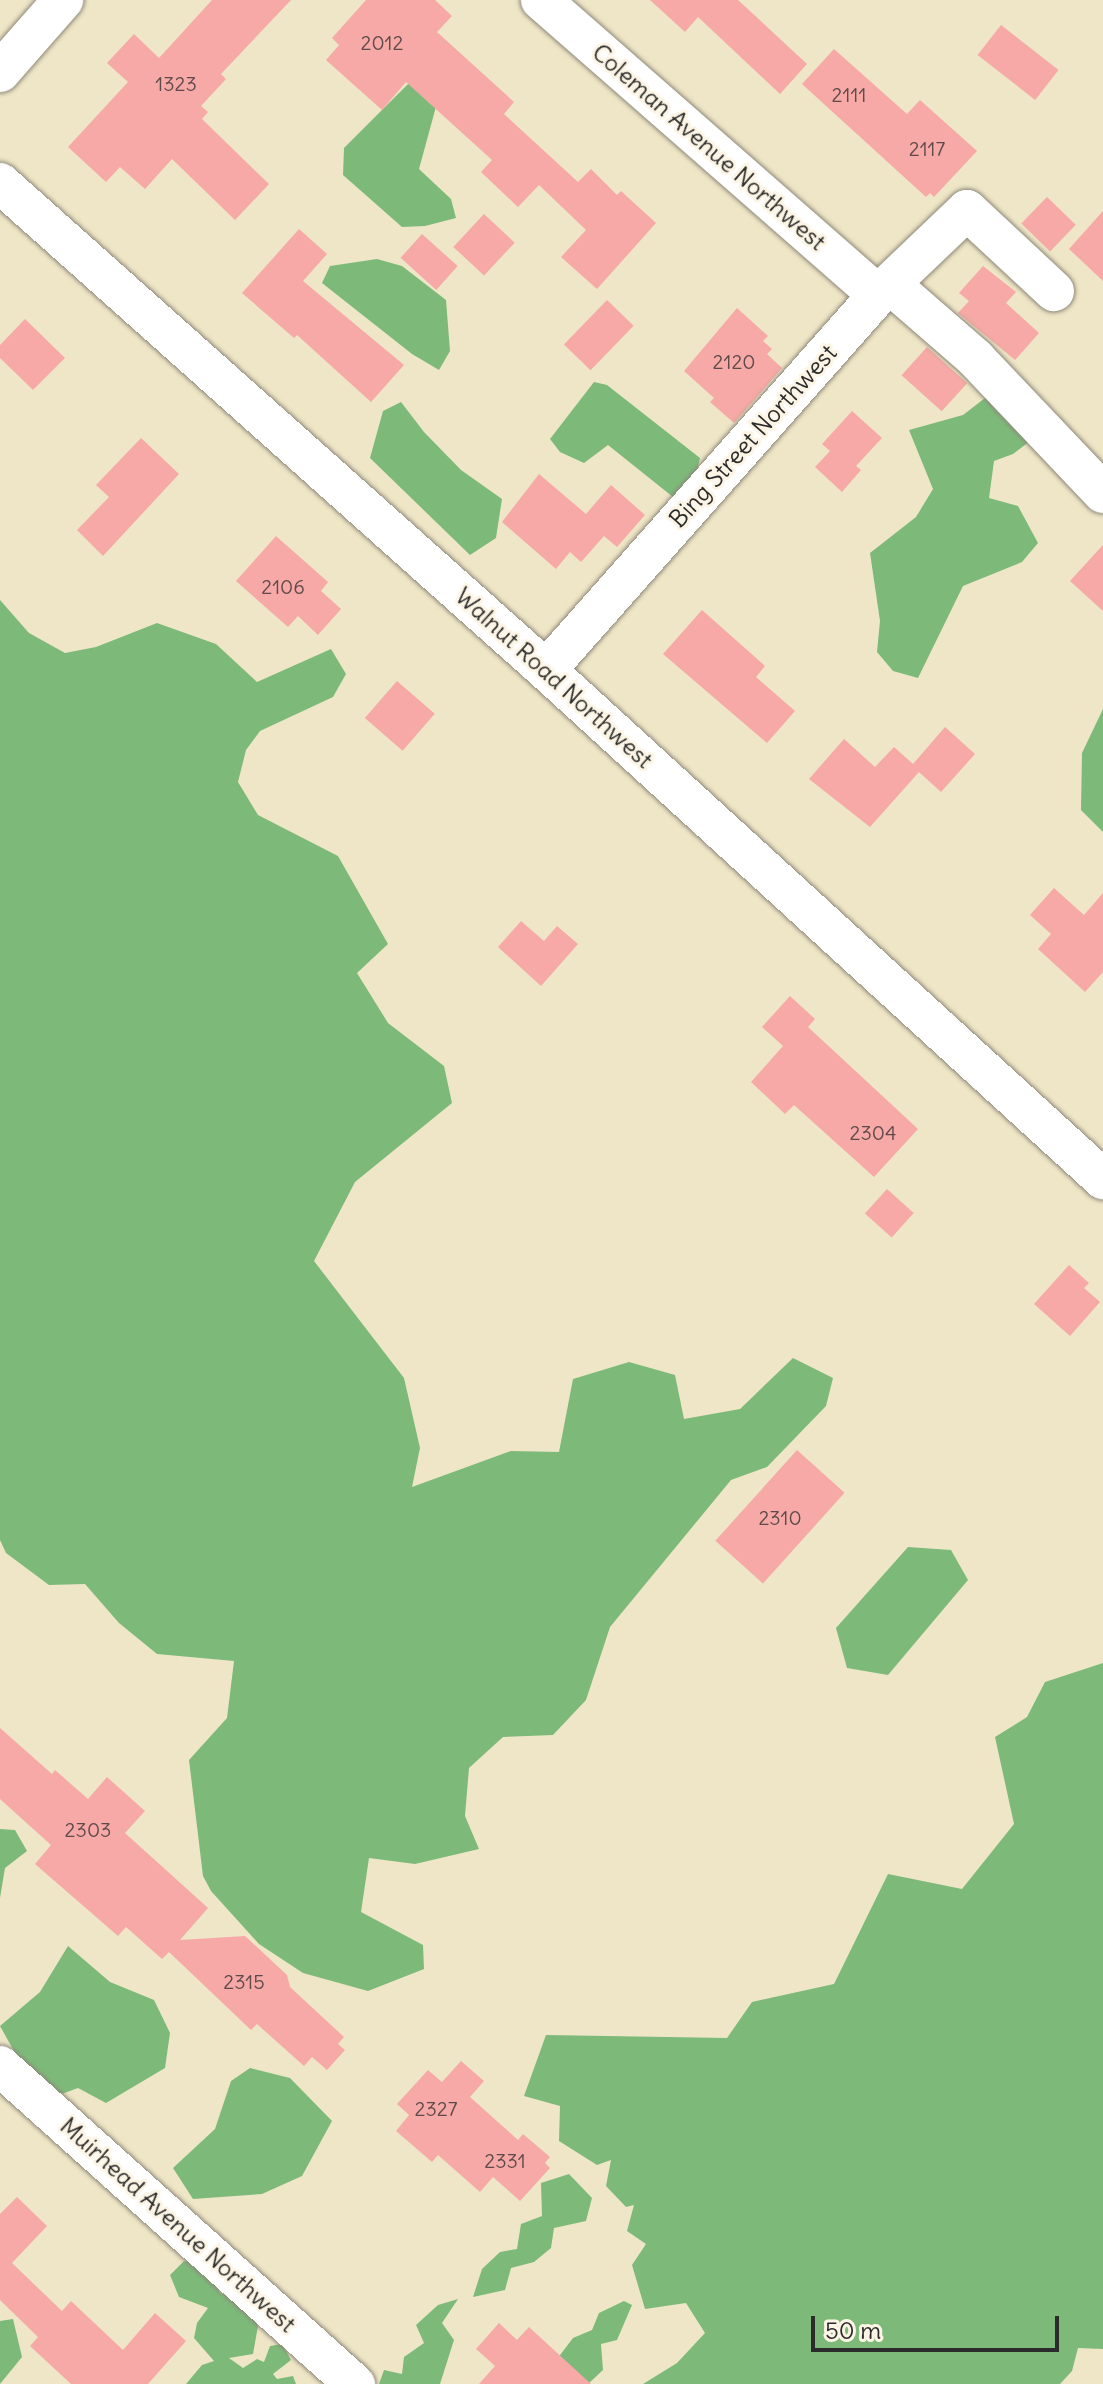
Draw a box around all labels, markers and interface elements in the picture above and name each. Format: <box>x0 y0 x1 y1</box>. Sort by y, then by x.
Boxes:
house number: 2012 <box>360 30 404 54</box>
street label: Coleman Avenue Northwest <box>586 38 832 256</box>
house number: 1323 <box>155 71 197 95</box>
house number: 2111 <box>832 82 866 106</box>
house number: 2117 <box>909 136 945 160</box>
street label: Bing Street Northwest <box>663 339 843 533</box>
house number: 2120 <box>712 349 756 373</box>
house number: 2106 <box>261 574 305 598</box>
street label: Walnut Road Northwest <box>449 582 659 774</box>
house number: 2304 <box>849 1120 897 1144</box>
house number: 2310 <box>758 1505 802 1529</box>
house number: 2303 <box>65 1817 111 1841</box>
house number: 2315 <box>223 1969 265 1993</box>
house number: 2327 <box>414 2096 458 2120</box>
street label: Muirhead Avenue Northwest <box>54 2112 302 2338</box>
house number: 2331 <box>484 2148 526 2172</box>
scale bar <box>815 2300 1063 2350</box>
text: 50 m <box>825 2315 881 2345</box>

